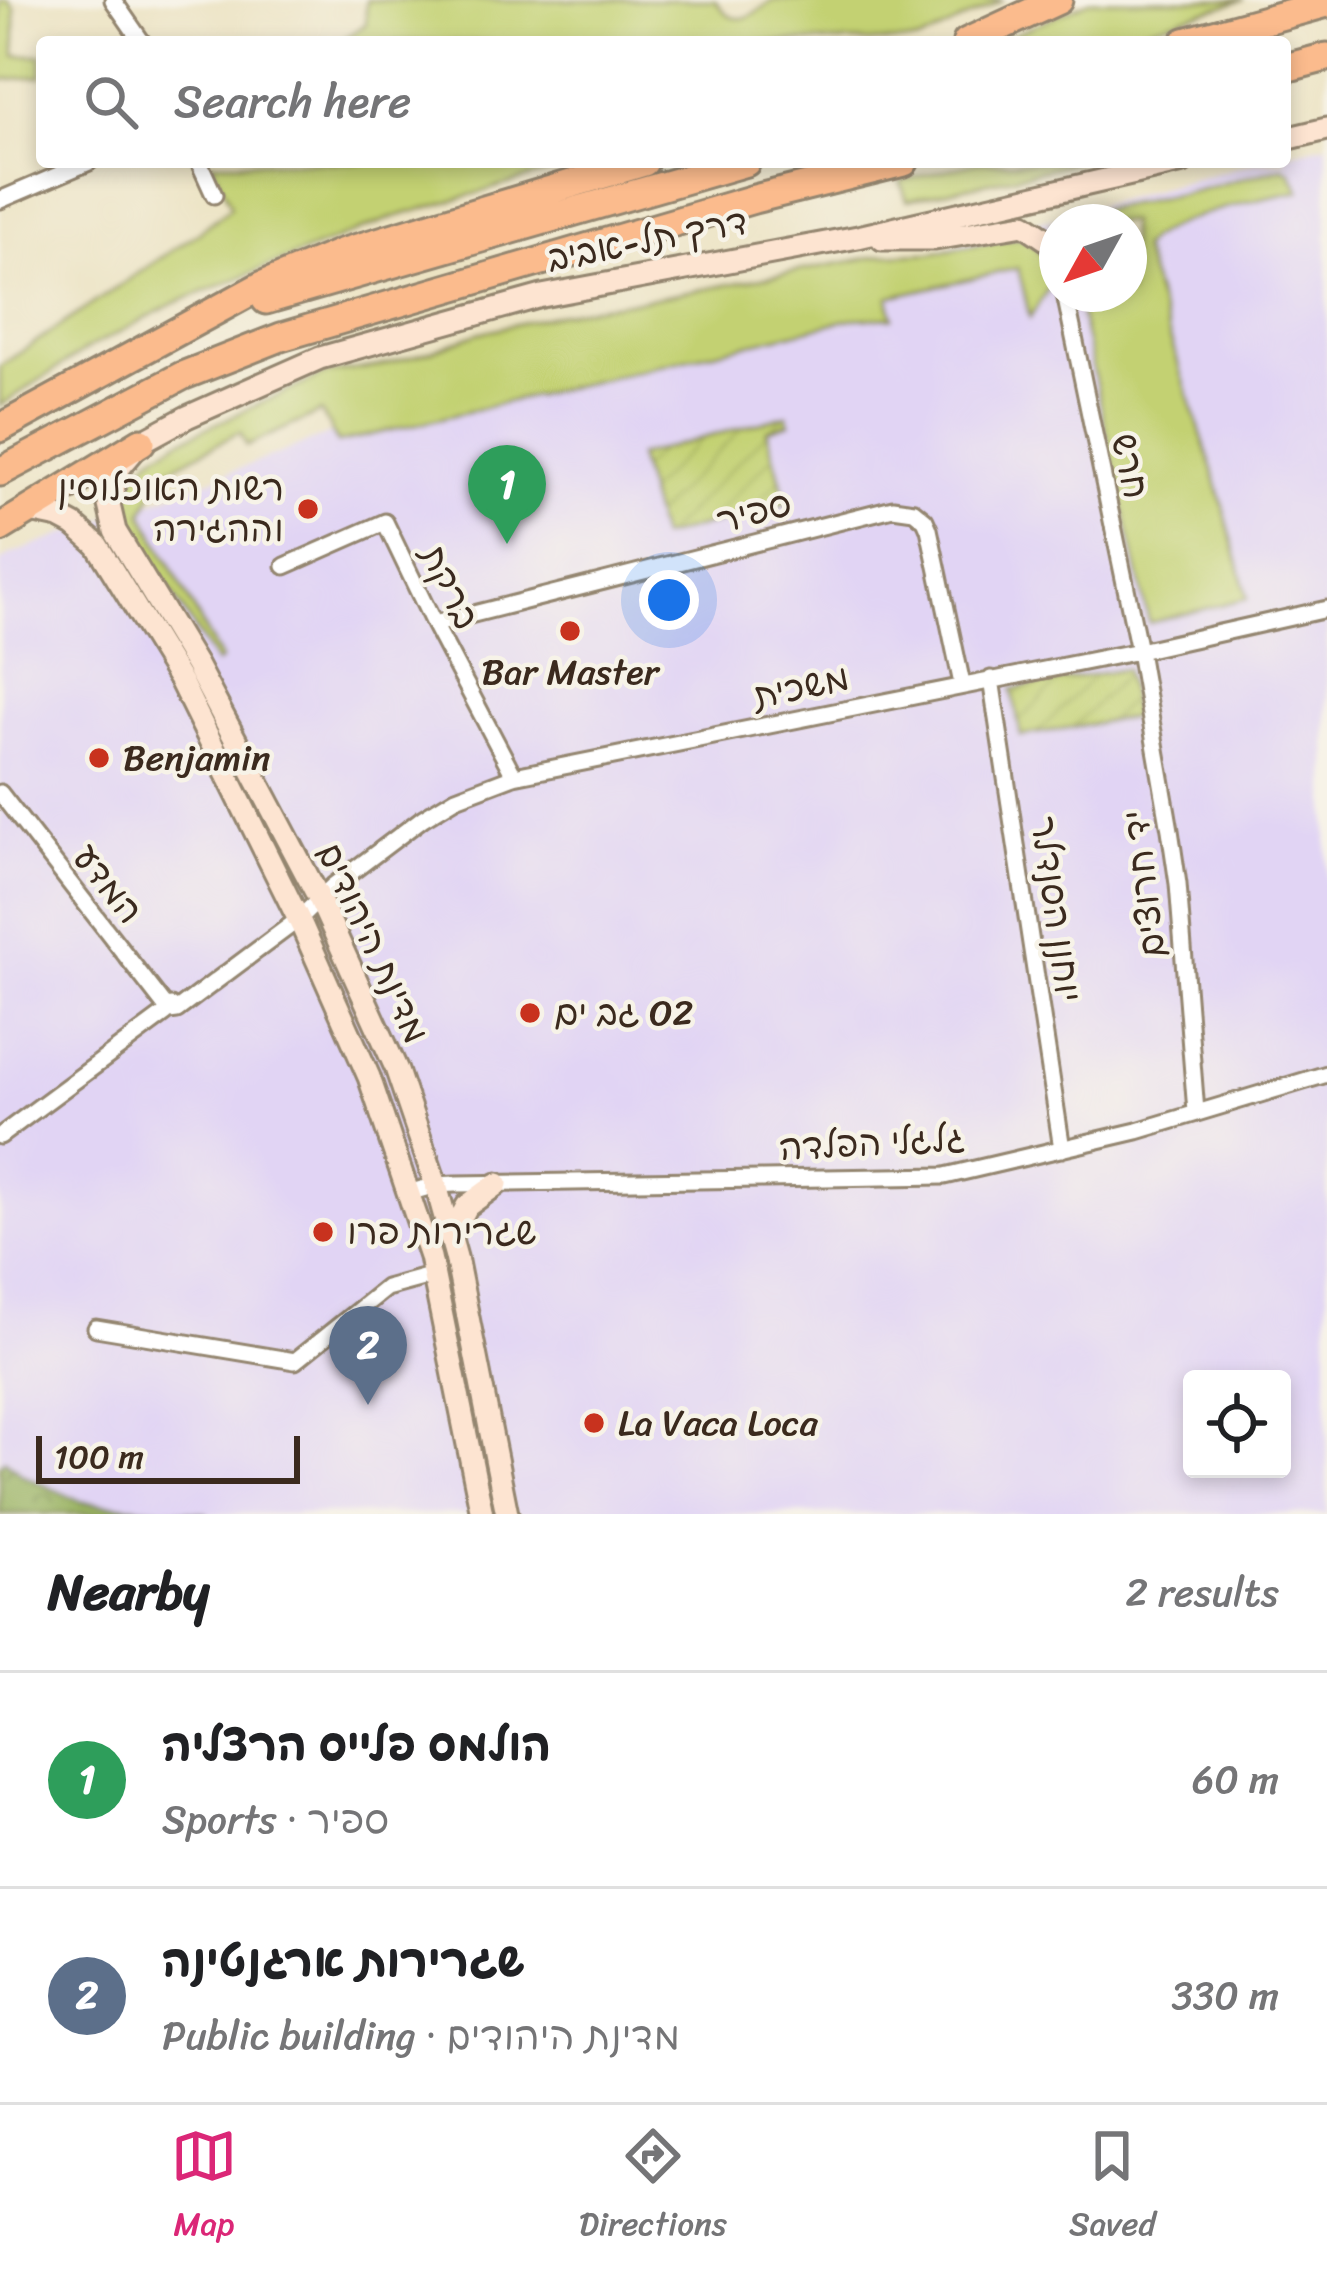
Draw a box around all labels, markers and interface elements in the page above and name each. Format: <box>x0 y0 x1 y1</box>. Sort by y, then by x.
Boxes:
search box <box>36 36 1291 168</box>
text: Search here <box>174 62 411 142</box>
icon: search <box>78 69 144 135</box>
street label: דרך תל-אביב <box>541 189 753 291</box>
north arrow <box>1039 204 1147 312</box>
street label: חרש <box>1092 427 1168 505</box>
pin: 1 <box>468 445 546 544</box>
place label: רשות האוכלוסין וההגירה <box>57 456 284 561</box>
street label: ספיר <box>709 471 799 553</box>
marker: רשות האוכלוסין וההגירה <box>295 496 321 522</box>
street label: ברקת <box>401 532 498 641</box>
your location <box>639 570 699 630</box>
marker: Bar Master <box>557 618 583 644</box>
place label: Bar Master <box>482 640 661 704</box>
street label: משכית <box>745 646 855 729</box>
place label: Benjamin <box>123 726 270 790</box>
marker: Benjamin <box>86 745 112 771</box>
street label: יד חרוצים <box>1103 806 1185 962</box>
street label: יוחנן הסנדלר <box>1011 812 1101 1006</box>
street label: המדע <box>56 830 160 938</box>
street label: מדינת היהודים <box>298 832 448 1054</box>
place label: גב ים O2 <box>554 981 693 1045</box>
marker: גב ים O2 <box>517 1000 543 1026</box>
street label: גלגלי הפלדה <box>777 1106 967 1180</box>
place label: שגרירות פרו <box>347 1200 537 1264</box>
marker: שגרירות פרו <box>310 1219 336 1245</box>
pin: 2 <box>329 1306 407 1405</box>
map controls <box>1183 1370 1291 1478</box>
button: locate <box>1183 1370 1291 1478</box>
place label: La Vaca Loca <box>618 1391 819 1455</box>
marker: La Vaca Loca <box>581 1410 607 1436</box>
text: 100 m <box>54 1428 144 1486</box>
scale bar <box>36 1430 300 1483</box>
text: Nearby <box>48 1547 209 1637</box>
text: 2 results <box>1125 1558 1279 1627</box>
text: הולמס פלייס הרצליה <box>162 1705 551 1785</box>
text: 1 <box>79 1745 95 1814</box>
text: 60 m <box>1192 1745 1279 1814</box>
text: Sports · ספיר <box>162 1785 389 1854</box>
text: שגרירות ארגנטינה <box>162 1921 525 2001</box>
text: 2 <box>76 1961 98 2030</box>
text: 330 m <box>1171 1961 1279 2030</box>
text: Public building · מדינת היהודים <box>162 2001 680 2070</box>
tab: Map <box>171 2123 237 2253</box>
tab: Directions <box>579 2123 727 2253</box>
tab: Saved <box>1069 2123 1156 2253</box>

